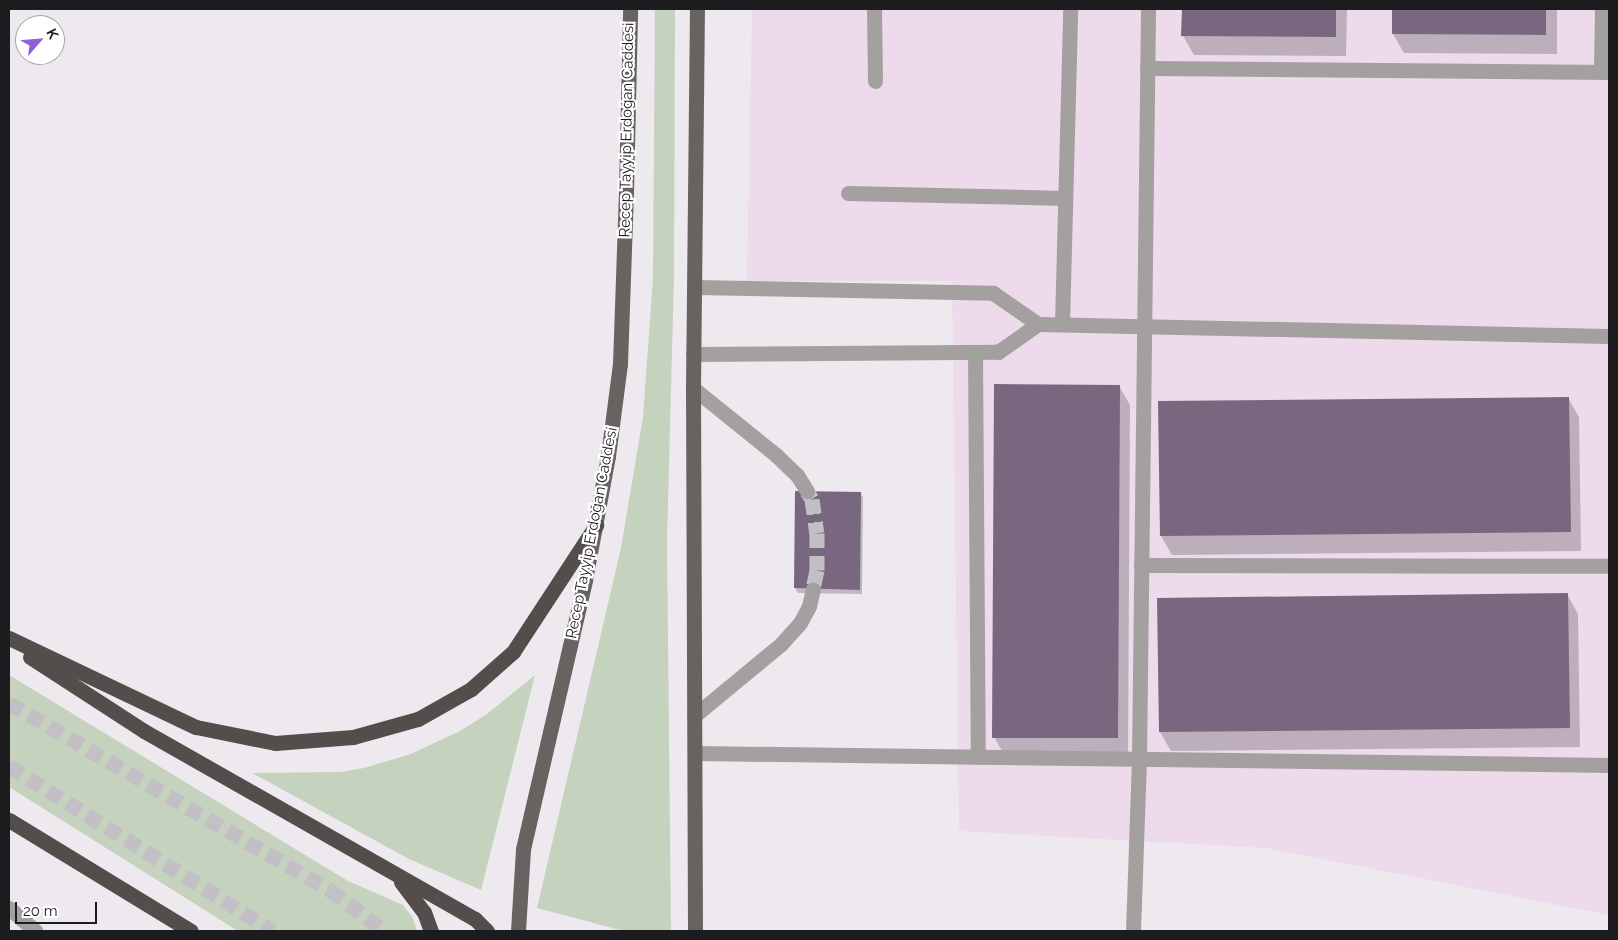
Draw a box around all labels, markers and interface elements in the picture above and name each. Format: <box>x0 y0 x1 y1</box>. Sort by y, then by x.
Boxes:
north arrow <box>15 15 65 65</box>
street label: Recep Tayyip Erdoğan Caddesi <box>616 22 638 238</box>
text: K <box>43 26 62 41</box>
street label: Recep Tayyip Erdoğan Caddesi <box>563 426 621 640</box>
scale bar <box>18 892 100 924</box>
text: 20 m <box>23 902 58 920</box>

